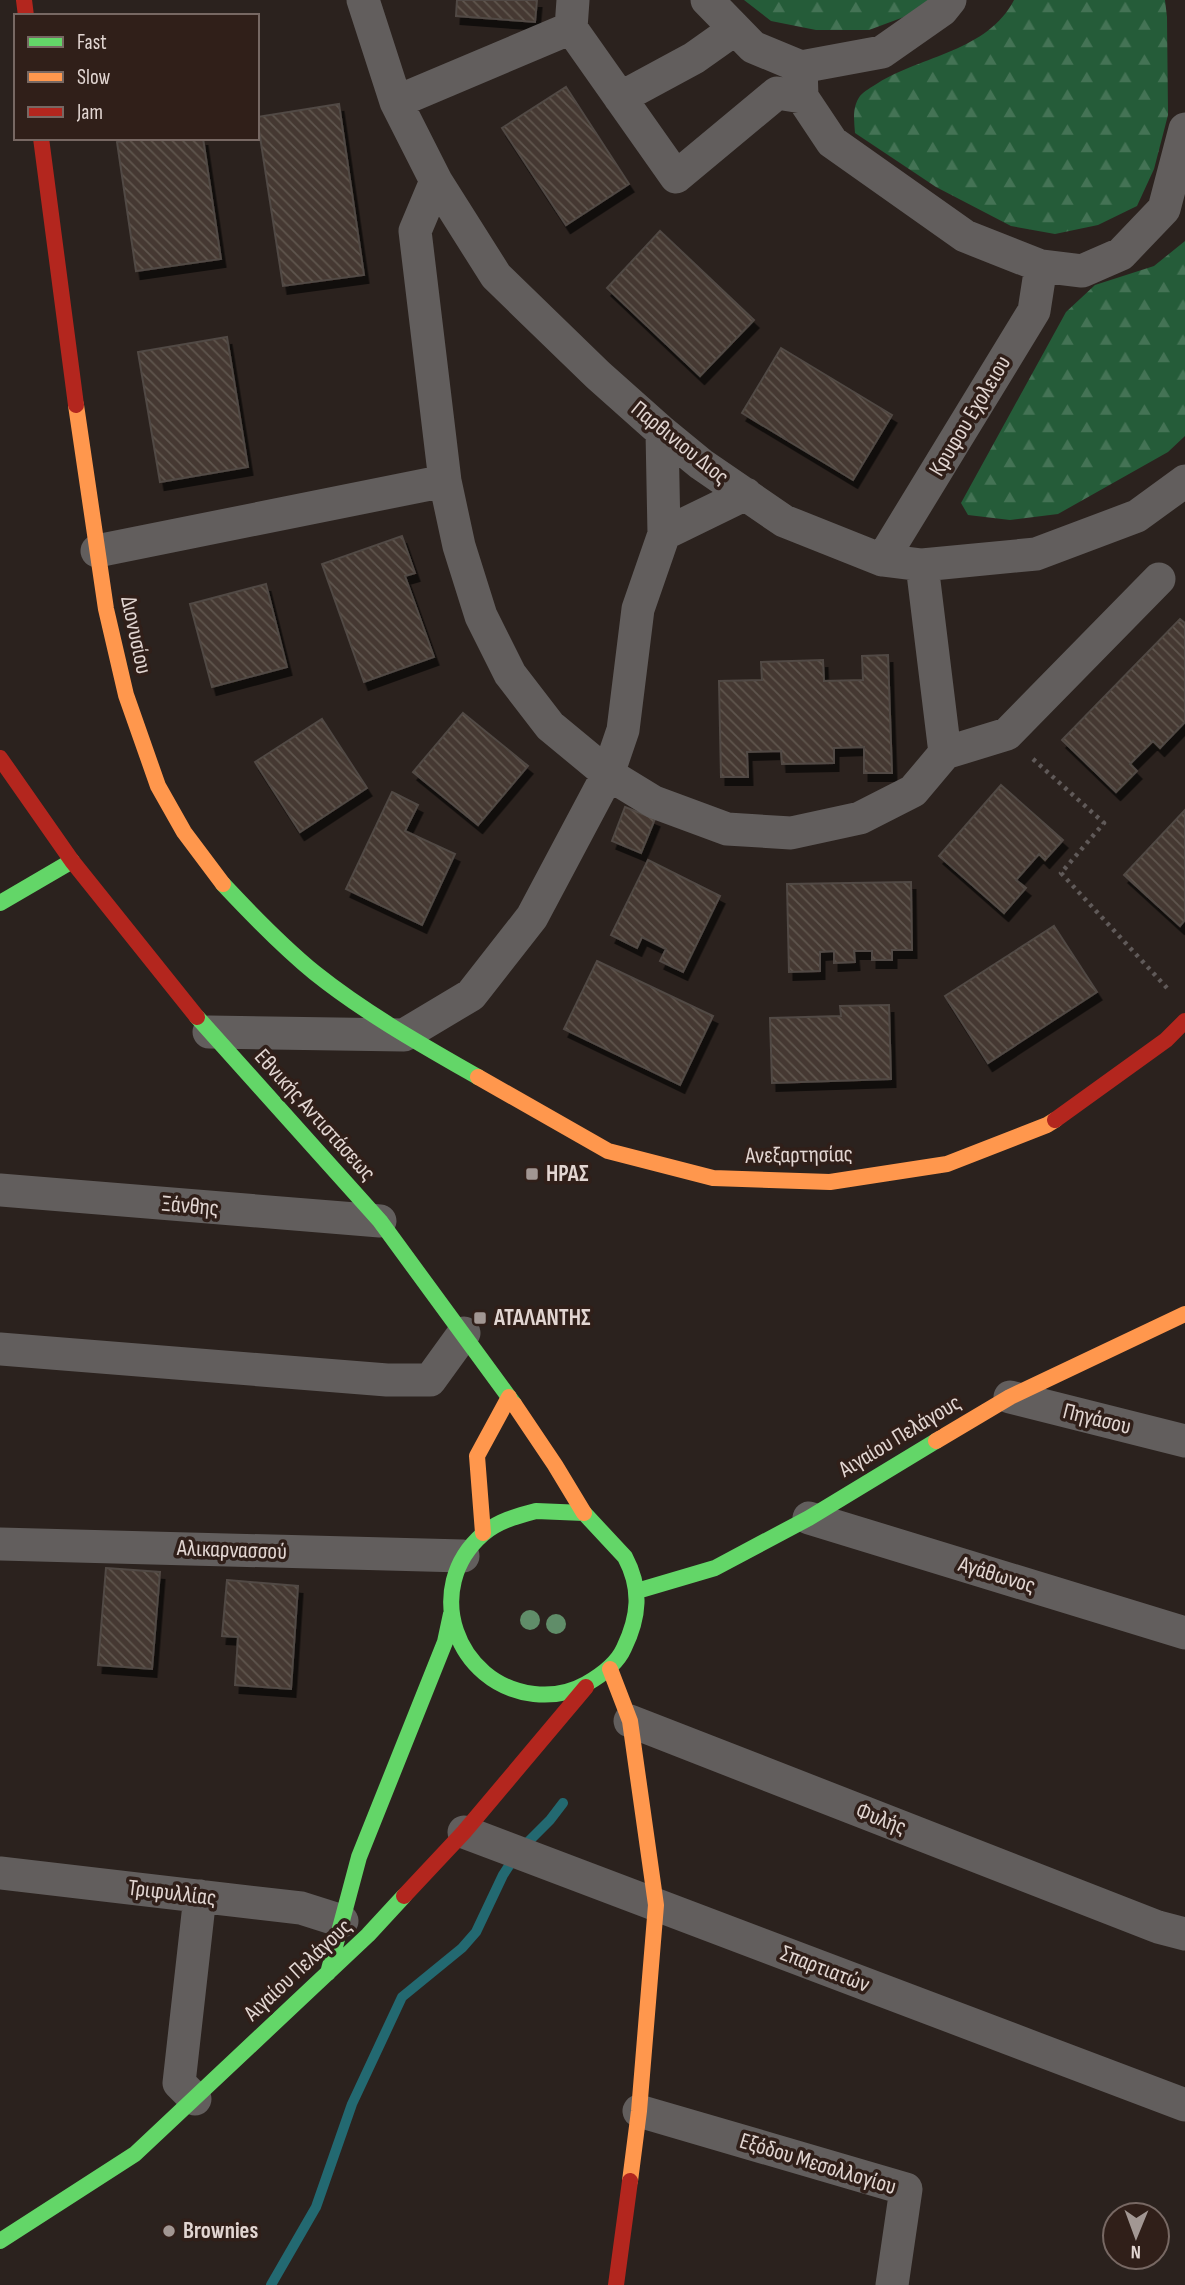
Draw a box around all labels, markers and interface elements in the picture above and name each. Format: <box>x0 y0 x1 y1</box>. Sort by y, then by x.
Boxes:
legend <box>14 14 259 140</box>
text: Fast <box>77 30 107 55</box>
text: Slow <box>77 65 111 90</box>
text: Jam <box>76 100 103 125</box>
street label: Κρυφου Εχολειου <box>923 351 1017 481</box>
street label: Παρθινιου Διος <box>625 395 735 491</box>
street label: Διονυσίου <box>114 594 158 676</box>
street label: Εθνικής Αντιστάσεως <box>248 1043 382 1187</box>
street label: Ανεξαρτησίας <box>744 1140 853 1170</box>
place label: ΗΡΑΣ <box>546 1160 589 1188</box>
marker: ΗΡΑΣ <box>524 1166 540 1182</box>
street label: Ξάνθης <box>160 1190 220 1222</box>
place label: ΑΤΑΛΑΝΤΗΣ <box>493 1304 591 1332</box>
marker: ΑΤΑΛΑΝΤΗΣ <box>472 1310 488 1326</box>
street label: Αιγαίου Πελάγους <box>833 1389 966 1484</box>
street label: Πηγάσου <box>1060 1397 1134 1441</box>
street label: Αλικαρνασσού <box>176 1534 287 1566</box>
street label: Αγάθωνος <box>954 1550 1039 1600</box>
street label: Φυλής <box>852 1797 910 1841</box>
street label: Τριφυλλίας <box>126 1874 218 1912</box>
street label: Αιγαίου Πελάγους <box>237 1913 358 2028</box>
street label: Σπαρτιατών <box>776 1939 874 1999</box>
street label: Εξόδου Μεσολλογίου <box>736 2127 900 2201</box>
north arrow <box>1101 2201 1171 2271</box>
place label: Brownies <box>183 2217 258 2245</box>
marker: Brownies <box>161 2223 177 2239</box>
text: N <box>1130 2240 1141 2263</box>

